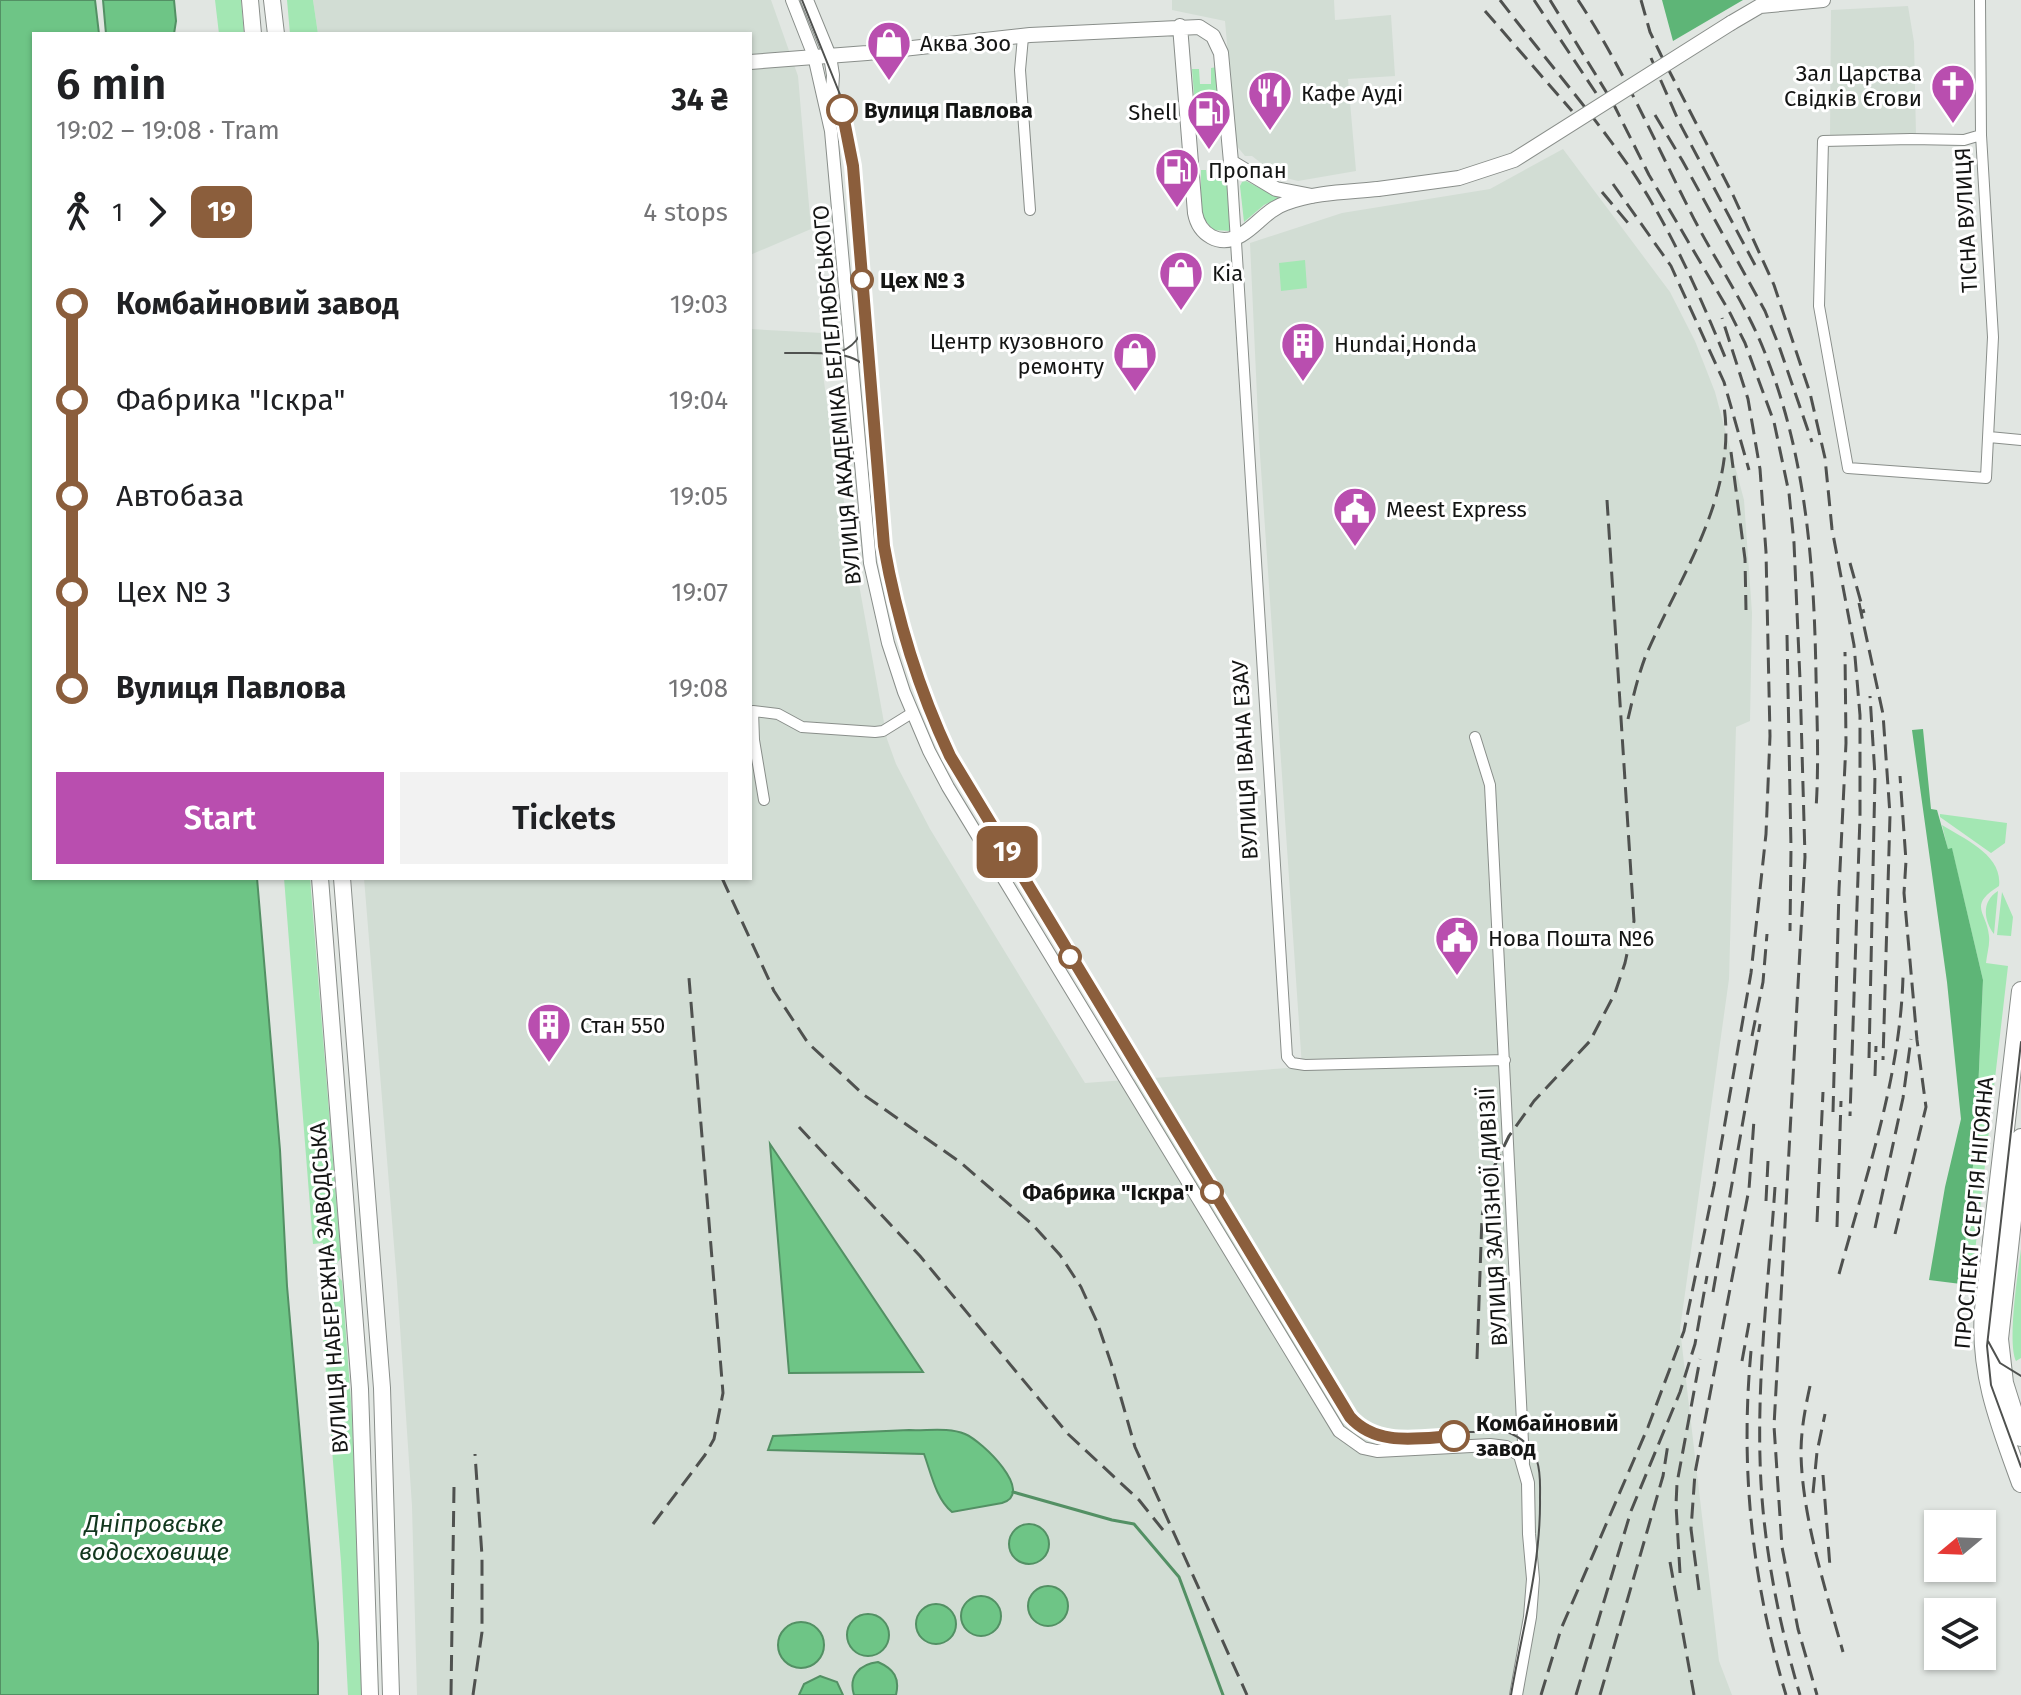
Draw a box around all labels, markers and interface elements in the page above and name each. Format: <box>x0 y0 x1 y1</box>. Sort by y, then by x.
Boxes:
shop icon: Аква Зоо <box>865 19 913 82</box>
place label: Аква Зоо <box>920 30 1011 57</box>
text: 6 min <box>56 58 166 111</box>
place label: Зал Царства Свідків Єгови <box>1784 60 1922 112</box>
church icon: Зал Царства Свідків Єгови <box>1929 62 1977 125</box>
restaurant icon: Кафе Ауді <box>1246 69 1294 132</box>
place label: Кафе Ауді <box>1301 80 1403 107</box>
text: 34 ₴ <box>671 82 728 118</box>
fuel station icon: Shell <box>1185 88 1233 151</box>
marker: Вулиця Павлова <box>827 95 857 125</box>
place label: Вулиця Павлова <box>864 97 1033 124</box>
place label: Shell <box>1128 99 1178 126</box>
text: 19:02 – 19:08 · Tram <box>56 115 280 146</box>
fuel station icon: Пропан <box>1153 146 1201 209</box>
street label: ТІСНА ВУЛИЦЯ <box>1949 147 1983 293</box>
place label: Пропан <box>1208 157 1287 184</box>
icon: walk <box>56 190 100 234</box>
icon: forward <box>135 190 179 234</box>
text: 19 <box>207 195 236 228</box>
text: 1 <box>112 197 123 228</box>
text: 4 stops <box>643 197 728 228</box>
street label: ВУЛИЦЯ АКАДЕМІКА БЕЛЕЛЮБСЬКОГО <box>807 204 867 586</box>
shop icon: Kia <box>1157 249 1205 312</box>
place label: Kia <box>1212 260 1243 287</box>
place label: Цех № 3 <box>880 267 965 294</box>
marker: Цех № 3 <box>851 269 873 291</box>
text: Комбайновий завод <box>116 286 399 322</box>
text: 19:03 <box>670 289 728 320</box>
building icon: Hundai,Honda <box>1279 320 1327 383</box>
place label: Центр кузовного ремонту <box>930 328 1104 380</box>
shop icon: Центр кузовного ремонту <box>1111 330 1159 393</box>
place label: Hundai,Honda <box>1334 331 1477 358</box>
text: Фабрика "Іскра" <box>116 382 345 418</box>
text: 19:04 <box>669 385 728 416</box>
text: Автобаза <box>116 478 244 514</box>
text: 19:05 <box>669 481 728 512</box>
public building icon: Meest Express <box>1331 485 1379 548</box>
place label: Meest Express <box>1386 496 1527 523</box>
text: Цех № 3 <box>116 574 231 610</box>
text: 19:07 <box>671 577 728 608</box>
street label: ВУЛИЦЯ ІВАНА ЕЗАУ <box>1226 659 1264 861</box>
text: Вулиця Павлова <box>116 670 346 706</box>
text: 19:08 <box>668 673 728 704</box>
button: Start <box>56 772 384 864</box>
button: Tickets <box>400 772 728 864</box>
line badge: 19 <box>971 826 1043 878</box>
text: 19 <box>993 835 1021 868</box>
public building icon: Нова Пошта №6 <box>1433 914 1481 977</box>
place label: Нова Пошта №6 <box>1488 925 1654 952</box>
unlabelled marker <box>1059 946 1081 968</box>
building icon: Стан 550 <box>525 1001 573 1064</box>
place label: Стан 550 <box>580 1012 665 1039</box>
street label: ПРОСПЕКТ СЕРГІЯ НІГОЯНА <box>1949 1075 1999 1350</box>
street label: ВУЛИЦЯ ЗАЛІЗНОЇ ДИВІЗІЇ <box>1473 1086 1513 1347</box>
street label: ВУЛИЦЯ НАБЕРЕЖНА ЗАВОДСЬКА <box>304 1121 354 1454</box>
place label: Фабрика "Іскра" <box>1023 1179 1194 1206</box>
marker: Фабрика "Іскра" <box>1201 1181 1223 1203</box>
place label: Комбайновий завод <box>1476 1410 1618 1462</box>
marker: Комбайновий завод <box>1439 1421 1469 1451</box>
water label: Дніпровське водосховище <box>79 1510 229 1566</box>
north arrow <box>1924 1510 1996 1582</box>
map controls <box>1924 1510 1996 1670</box>
button: layers <box>1924 1598 1996 1670</box>

